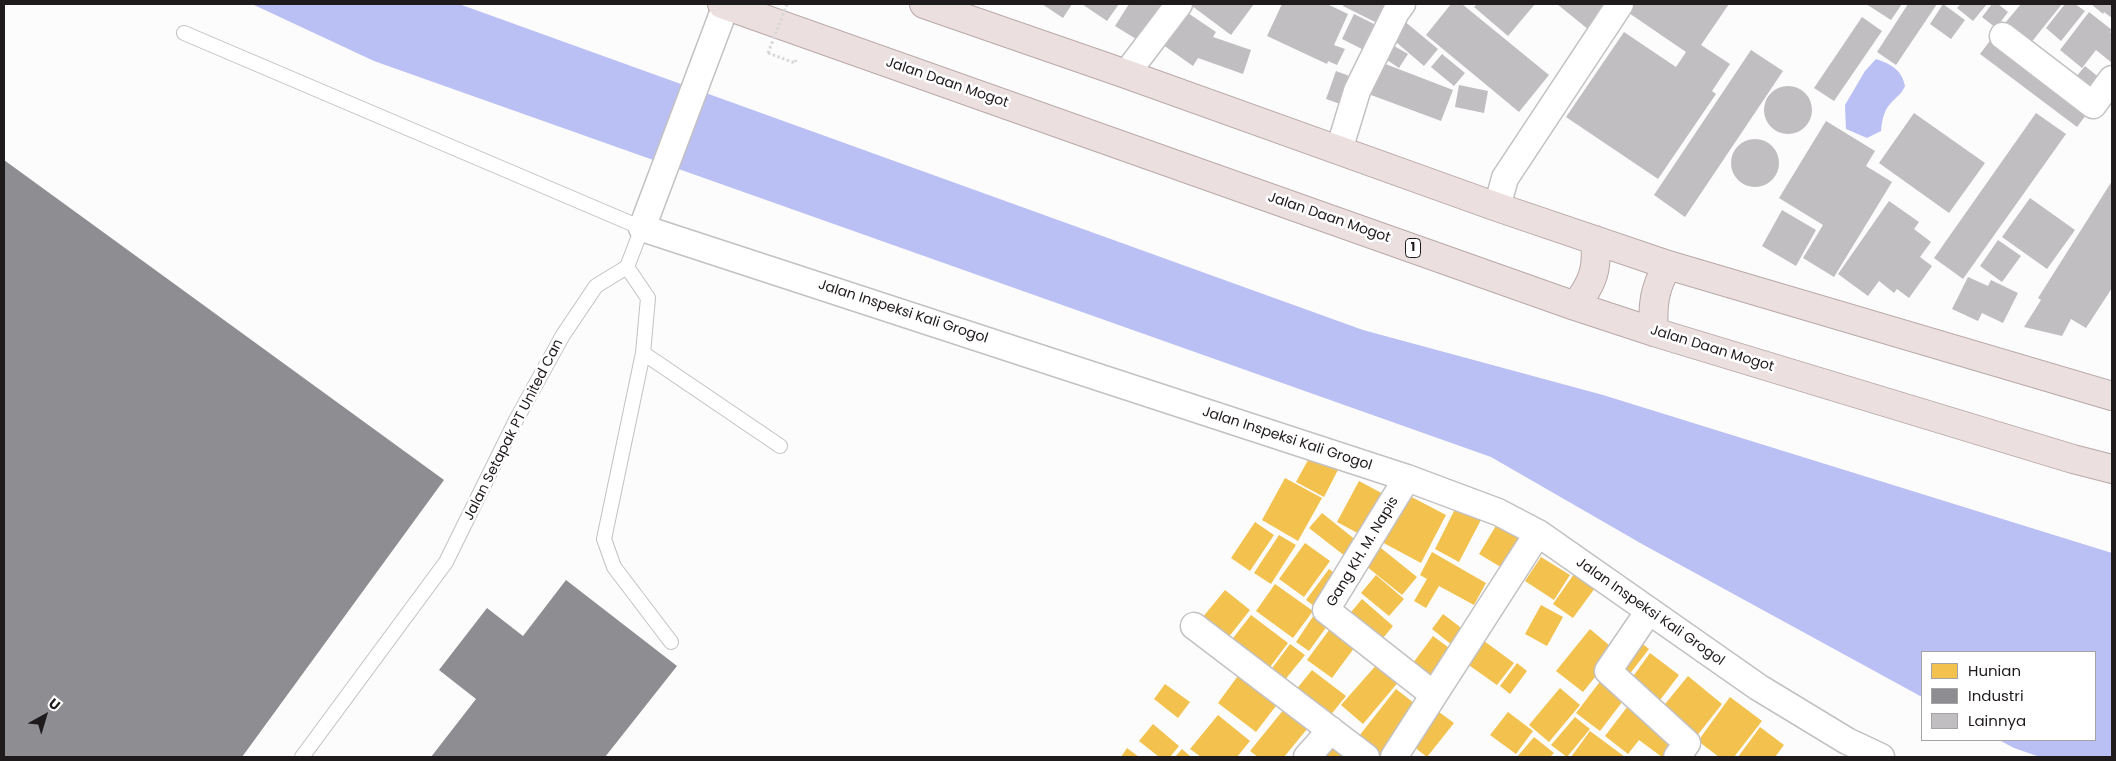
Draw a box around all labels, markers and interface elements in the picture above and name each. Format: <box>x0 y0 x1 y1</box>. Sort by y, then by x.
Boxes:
street label: Jalan Daan Mogot <box>883 54 1011 112</box>
street label: Jalan Daan Mogot <box>1265 189 1393 247</box>
road number: 1 <box>1406 238 1420 258</box>
street label: Jalan Inspeksi Kali Grogol <box>816 277 990 347</box>
street label: Jalan Daan Mogot <box>1648 322 1776 376</box>
street label: Jalan Setapak PT United Can <box>461 337 567 523</box>
street label: Jalan Inspeksi Kali Grogol <box>1200 404 1374 474</box>
street label: Gang KH. M. Napis <box>1323 494 1403 610</box>
street label: Jalan Inspeksi Kali Grogol <box>1572 554 1728 670</box>
legend <box>1921 651 2096 741</box>
text: Hunian <box>1968 660 2021 681</box>
text: Industri <box>1968 685 2024 706</box>
north arrow <box>20 691 70 741</box>
text: U <box>44 693 65 715</box>
text: Lainnya <box>1968 710 2026 731</box>

